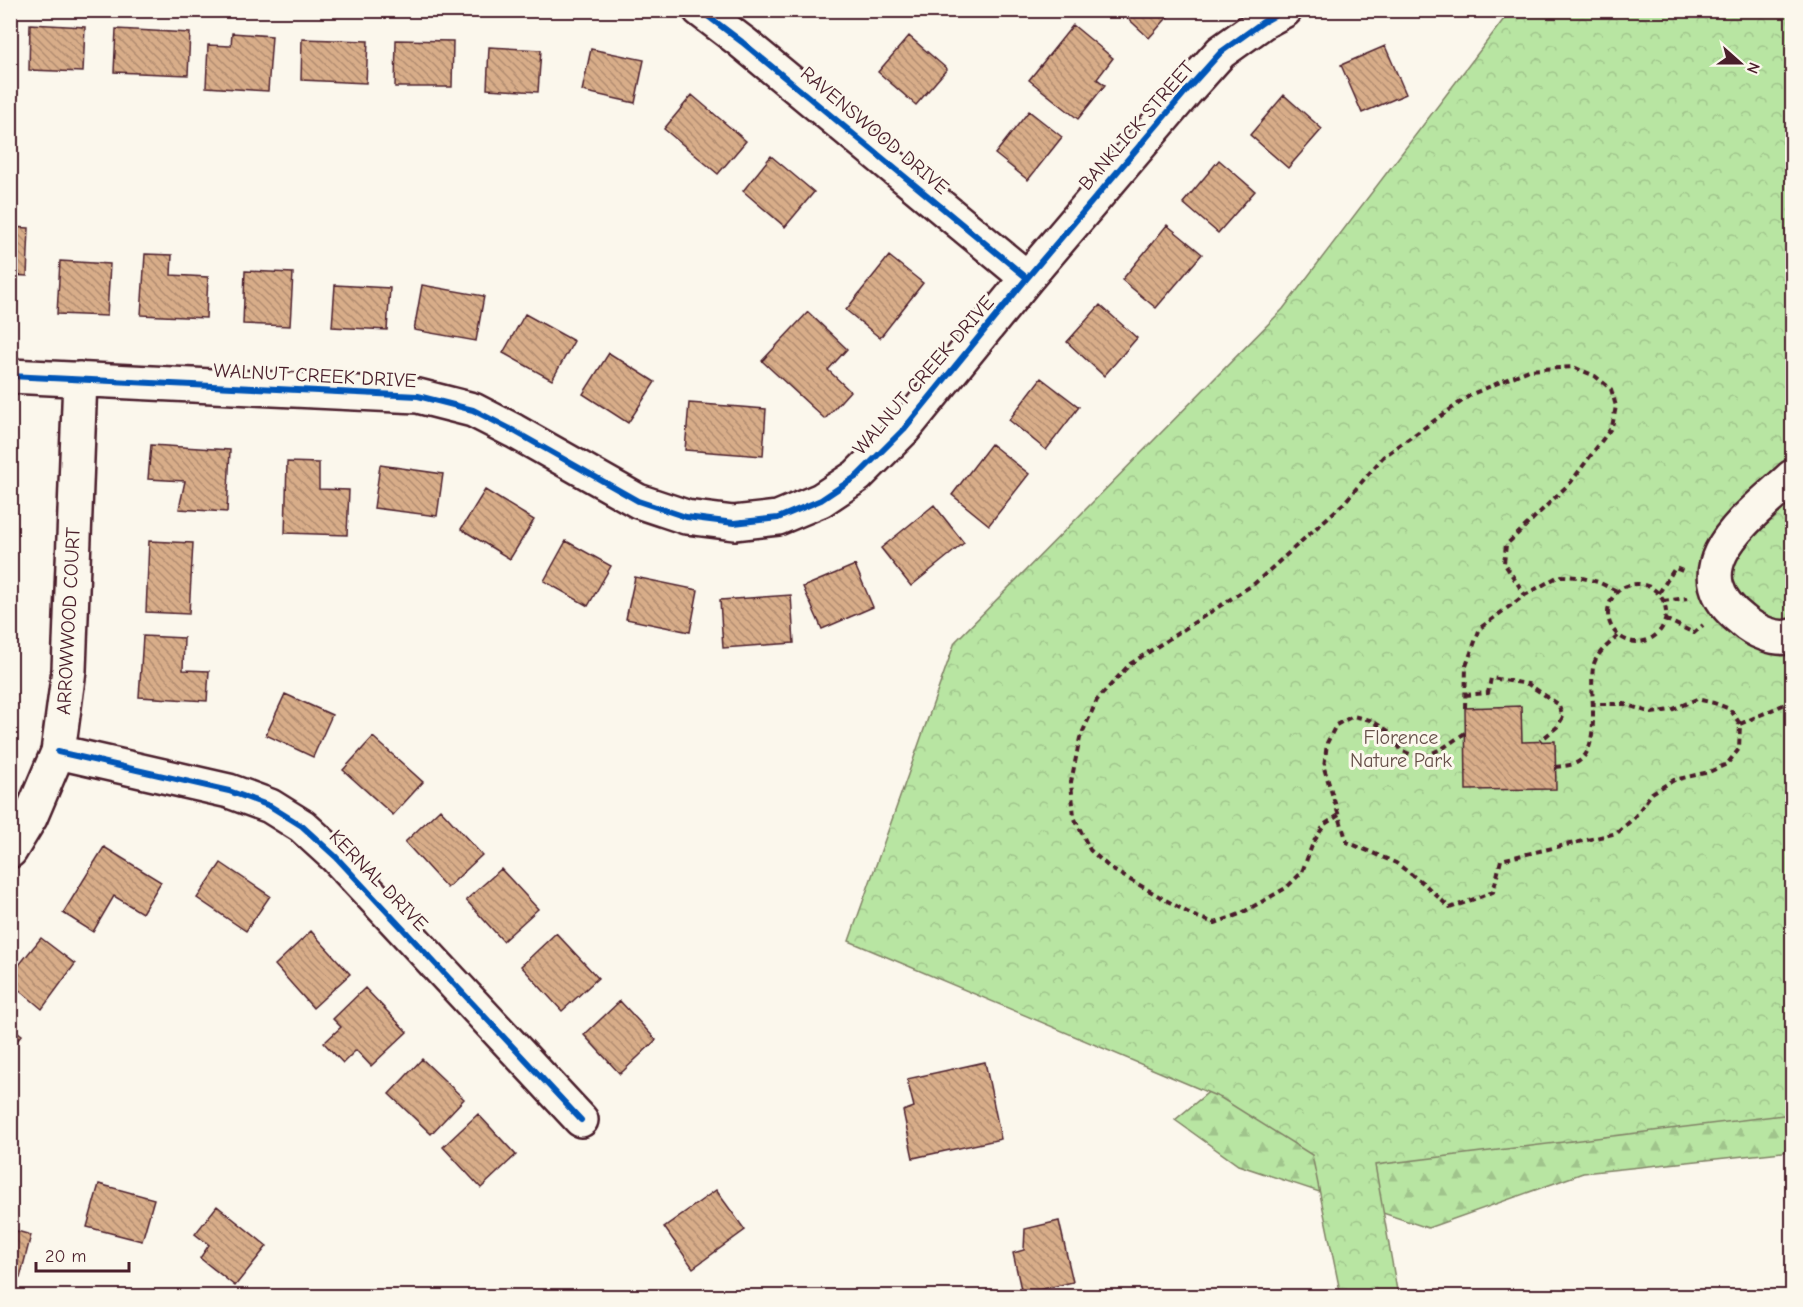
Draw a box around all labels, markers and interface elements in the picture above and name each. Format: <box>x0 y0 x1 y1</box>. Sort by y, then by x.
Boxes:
north arrow <box>1710 33 1770 93</box>
street label: BANKLICK STREET <box>1074 56 1199 195</box>
text: N <box>1743 60 1763 76</box>
street label: RAVENSWOOD DRIVE <box>796 62 953 199</box>
street label: WALNUT CREEK DRIVE <box>848 291 999 460</box>
street label: WALNUT CREEK DRIVE <box>213 359 417 392</box>
street label: ARROWWOOD COURT <box>52 526 85 716</box>
park label: Florence Nature Park <box>1350 726 1452 772</box>
street label: KERNAL DRIVE <box>325 825 433 936</box>
scale bar <box>36 1235 129 1273</box>
text: 20 m <box>45 1246 86 1267</box>

